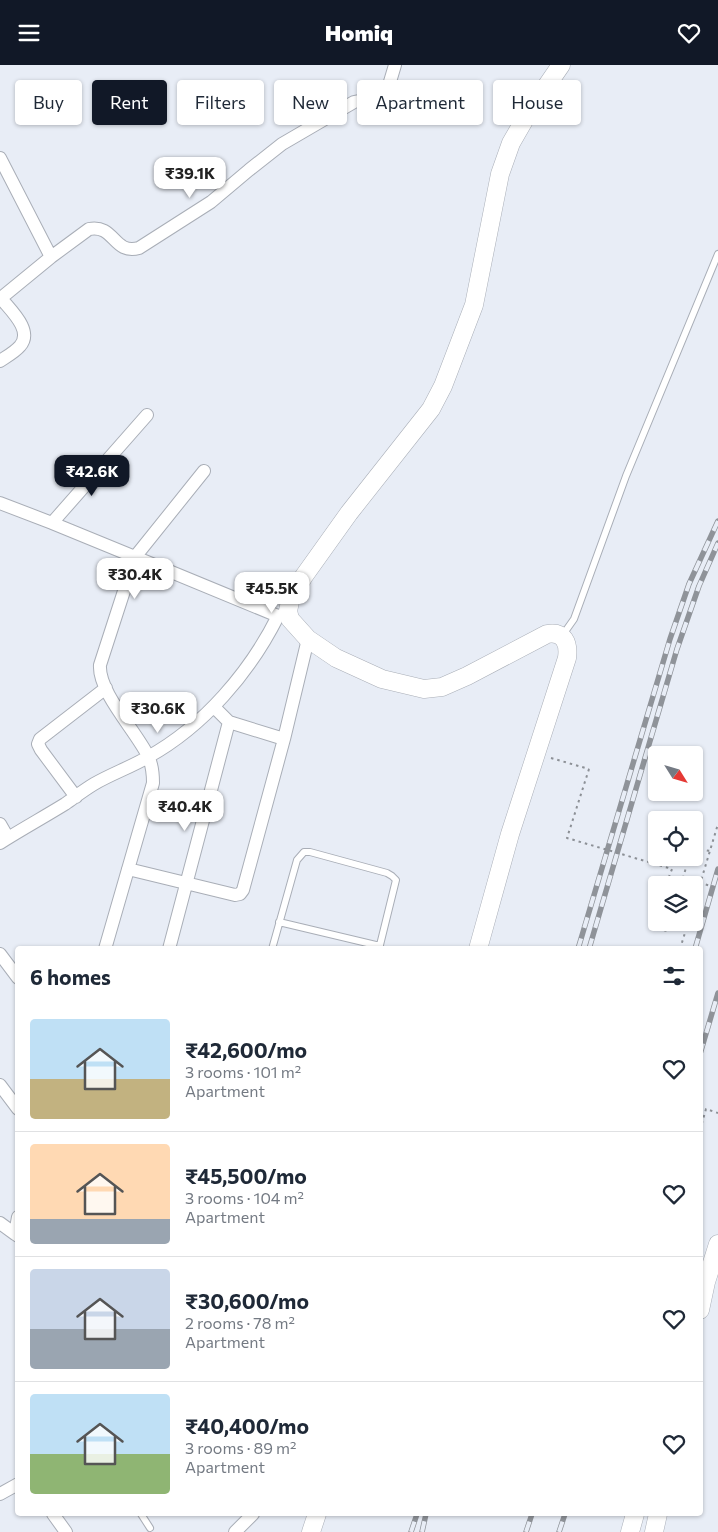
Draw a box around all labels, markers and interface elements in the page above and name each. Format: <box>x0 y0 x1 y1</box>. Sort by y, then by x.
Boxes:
icon: menu <box>15 19 43 47</box>
text: Homiq <box>325 19 393 46</box>
icon: heart <box>675 19 703 47</box>
chip: Buy <box>15 80 82 125</box>
chip: Rent <box>92 80 167 125</box>
chip: Filters <box>177 80 264 125</box>
chip: New <box>274 80 347 125</box>
chip: Apartment <box>357 80 483 125</box>
chip: House <box>493 80 581 125</box>
pin: ₹39.1K <box>149 157 231 199</box>
text: ₹39.1K <box>165 163 215 182</box>
pin: ₹42.6K <box>51 455 133 497</box>
text: ₹42.6K <box>65 461 119 480</box>
pin: ₹30.4K <box>94 557 176 600</box>
text: ₹30.4K <box>108 564 162 583</box>
pin: ₹45.5K <box>231 571 313 614</box>
text: ₹45.5K <box>245 578 299 597</box>
pin: ₹30.6K <box>117 691 199 734</box>
text: ₹30.6K <box>131 698 185 717</box>
north arrow <box>648 746 702 801</box>
map controls <box>648 746 703 931</box>
pin: ₹40.4K <box>144 789 226 832</box>
text: ₹40.4K <box>158 796 212 815</box>
button: locate <box>648 811 703 866</box>
button: layers <box>648 876 703 931</box>
icon: filters <box>660 962 688 990</box>
text: 6 homes <box>30 964 111 989</box>
text: ₹42,600/mo <box>185 1037 307 1062</box>
icon: home <box>70 1039 130 1099</box>
icon: heart <box>660 1055 688 1083</box>
text: 3 rooms · 101 m² <box>185 1062 301 1081</box>
text: Apartment <box>185 1081 265 1100</box>
text: ₹45,500/mo <box>185 1163 307 1188</box>
icon: home <box>70 1164 130 1224</box>
icon: heart <box>660 1180 688 1208</box>
text: 3 rooms · 104 m² <box>185 1188 304 1207</box>
text: Apartment <box>185 1207 265 1226</box>
text: ₹30,600/mo <box>185 1288 309 1313</box>
icon: home <box>70 1289 130 1349</box>
icon: heart <box>660 1305 688 1333</box>
text: 2 rooms · 78 m² <box>185 1313 295 1332</box>
text: Apartment <box>185 1332 265 1351</box>
text: ₹40,400/mo <box>185 1413 309 1438</box>
icon: home <box>70 1414 130 1474</box>
icon: heart <box>660 1430 688 1458</box>
text: 3 rooms · 89 m² <box>185 1438 296 1457</box>
text: Apartment <box>185 1457 265 1476</box>

